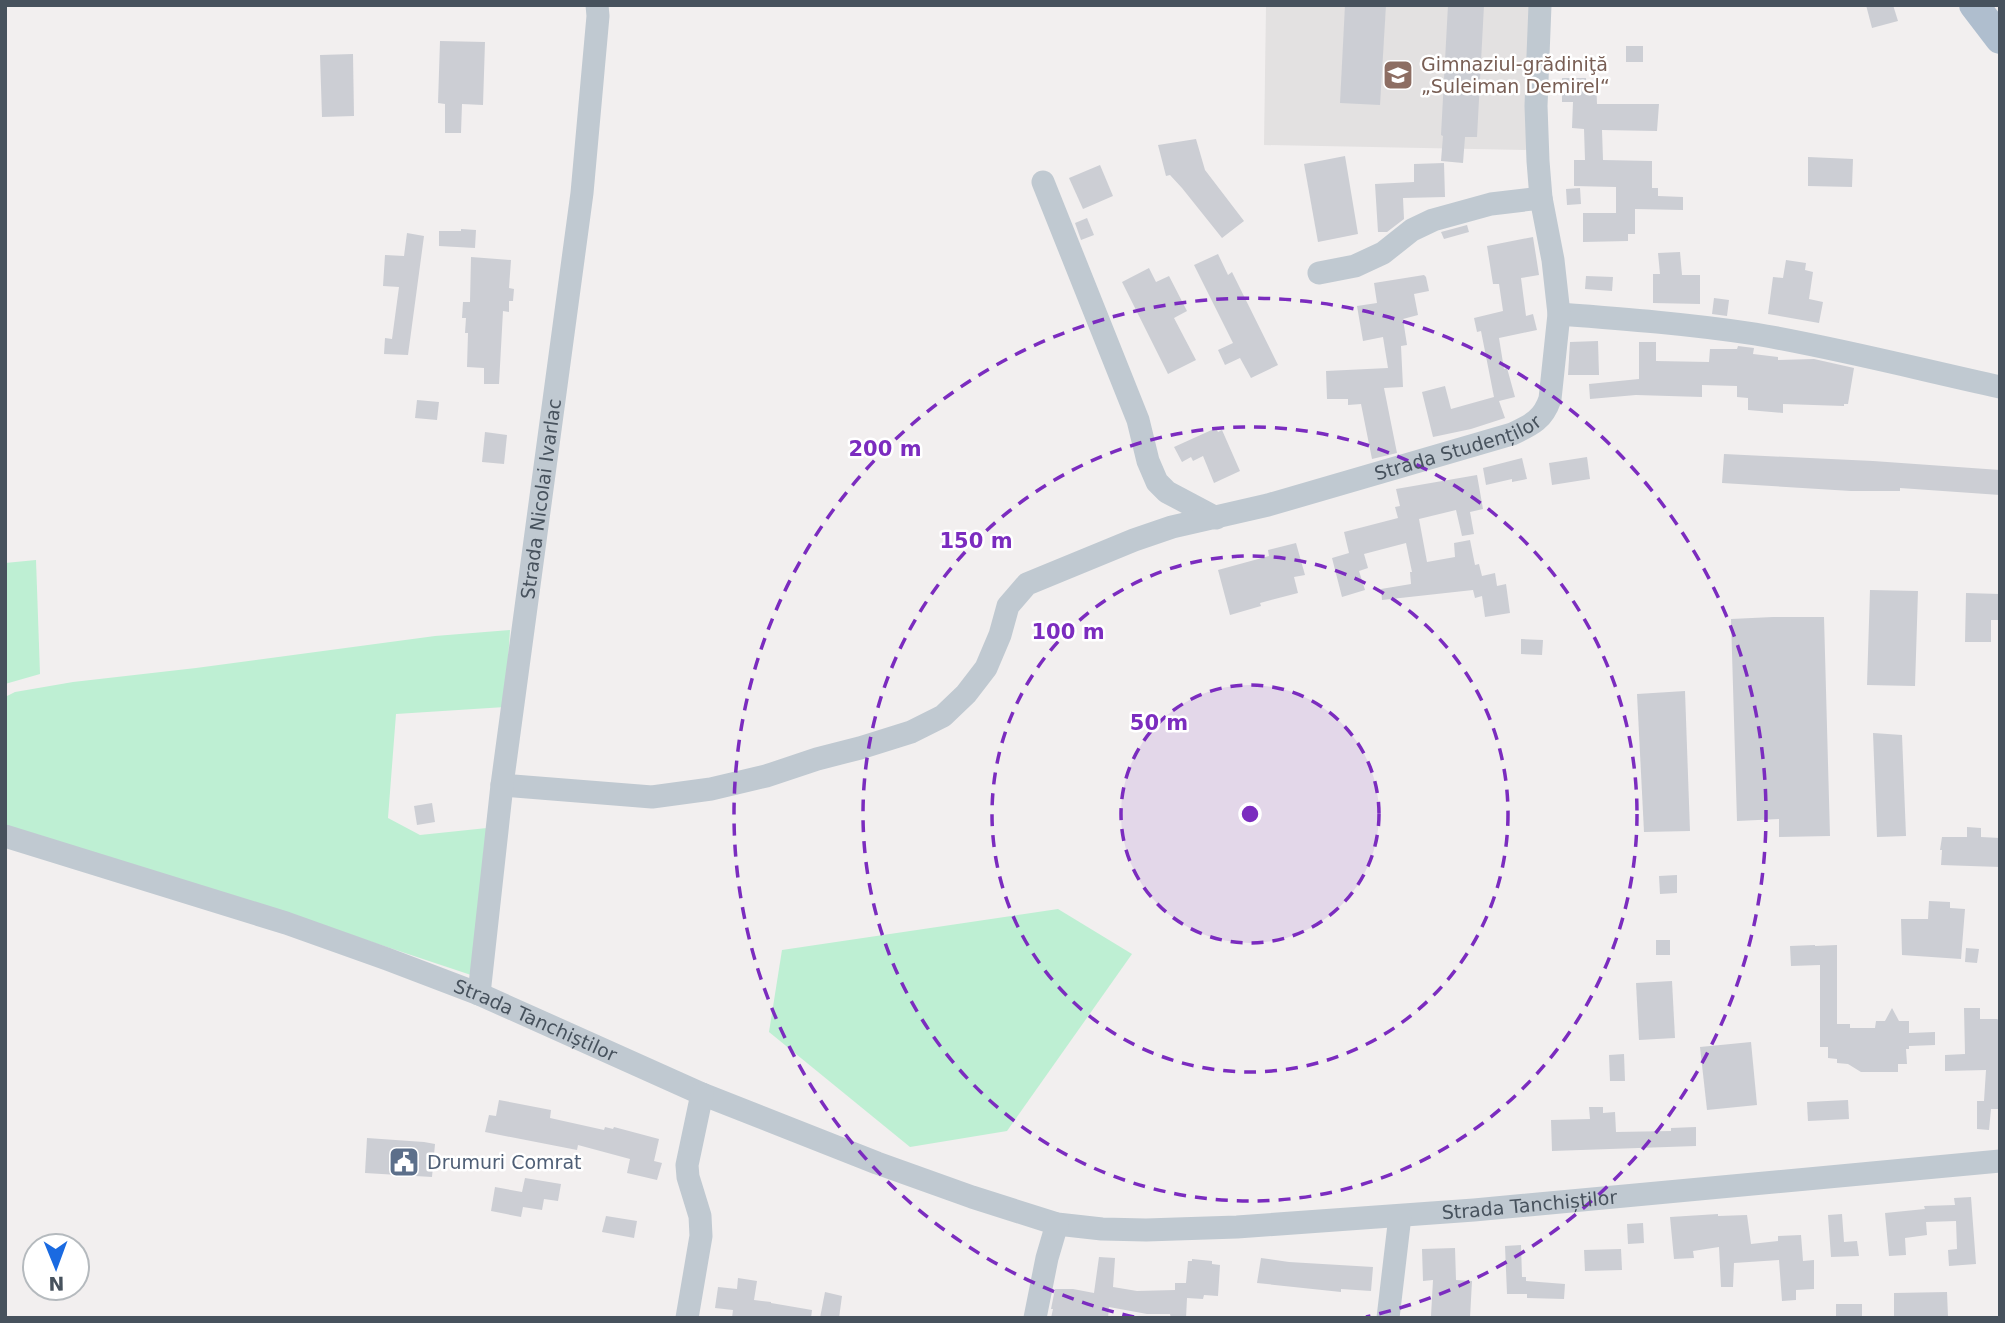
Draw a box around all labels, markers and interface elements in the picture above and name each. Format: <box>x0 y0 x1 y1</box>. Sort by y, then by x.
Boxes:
place label: Gimnaziul-grădiniţă „Suleiman Demirel“ <box>1421 53 1610 97</box>
school or university icon: Gimnaziul-grădiniţă „Suleiman Demirel“ <box>1381 58 1415 92</box>
street label: Strada Nicolai Ivarlac <box>516 397 565 601</box>
street label: Strada Studenților <box>1372 410 1546 484</box>
text: 200 m <box>848 437 922 461</box>
text: 150 m <box>939 529 1013 553</box>
text: 100 m <box>1031 620 1105 644</box>
text: 50 m <box>1130 711 1188 735</box>
centre of rings <box>1238 802 1262 826</box>
street label: Strada Tanchiștilor <box>451 975 621 1066</box>
public building icon: Drumuri Comrat <box>387 1145 421 1179</box>
place label: Drumuri Comrat <box>427 1151 581 1173</box>
street label: Strada Tanchiștilor <box>1441 1186 1618 1223</box>
north arrow <box>21 1232 91 1302</box>
text: N <box>48 1273 64 1295</box>

